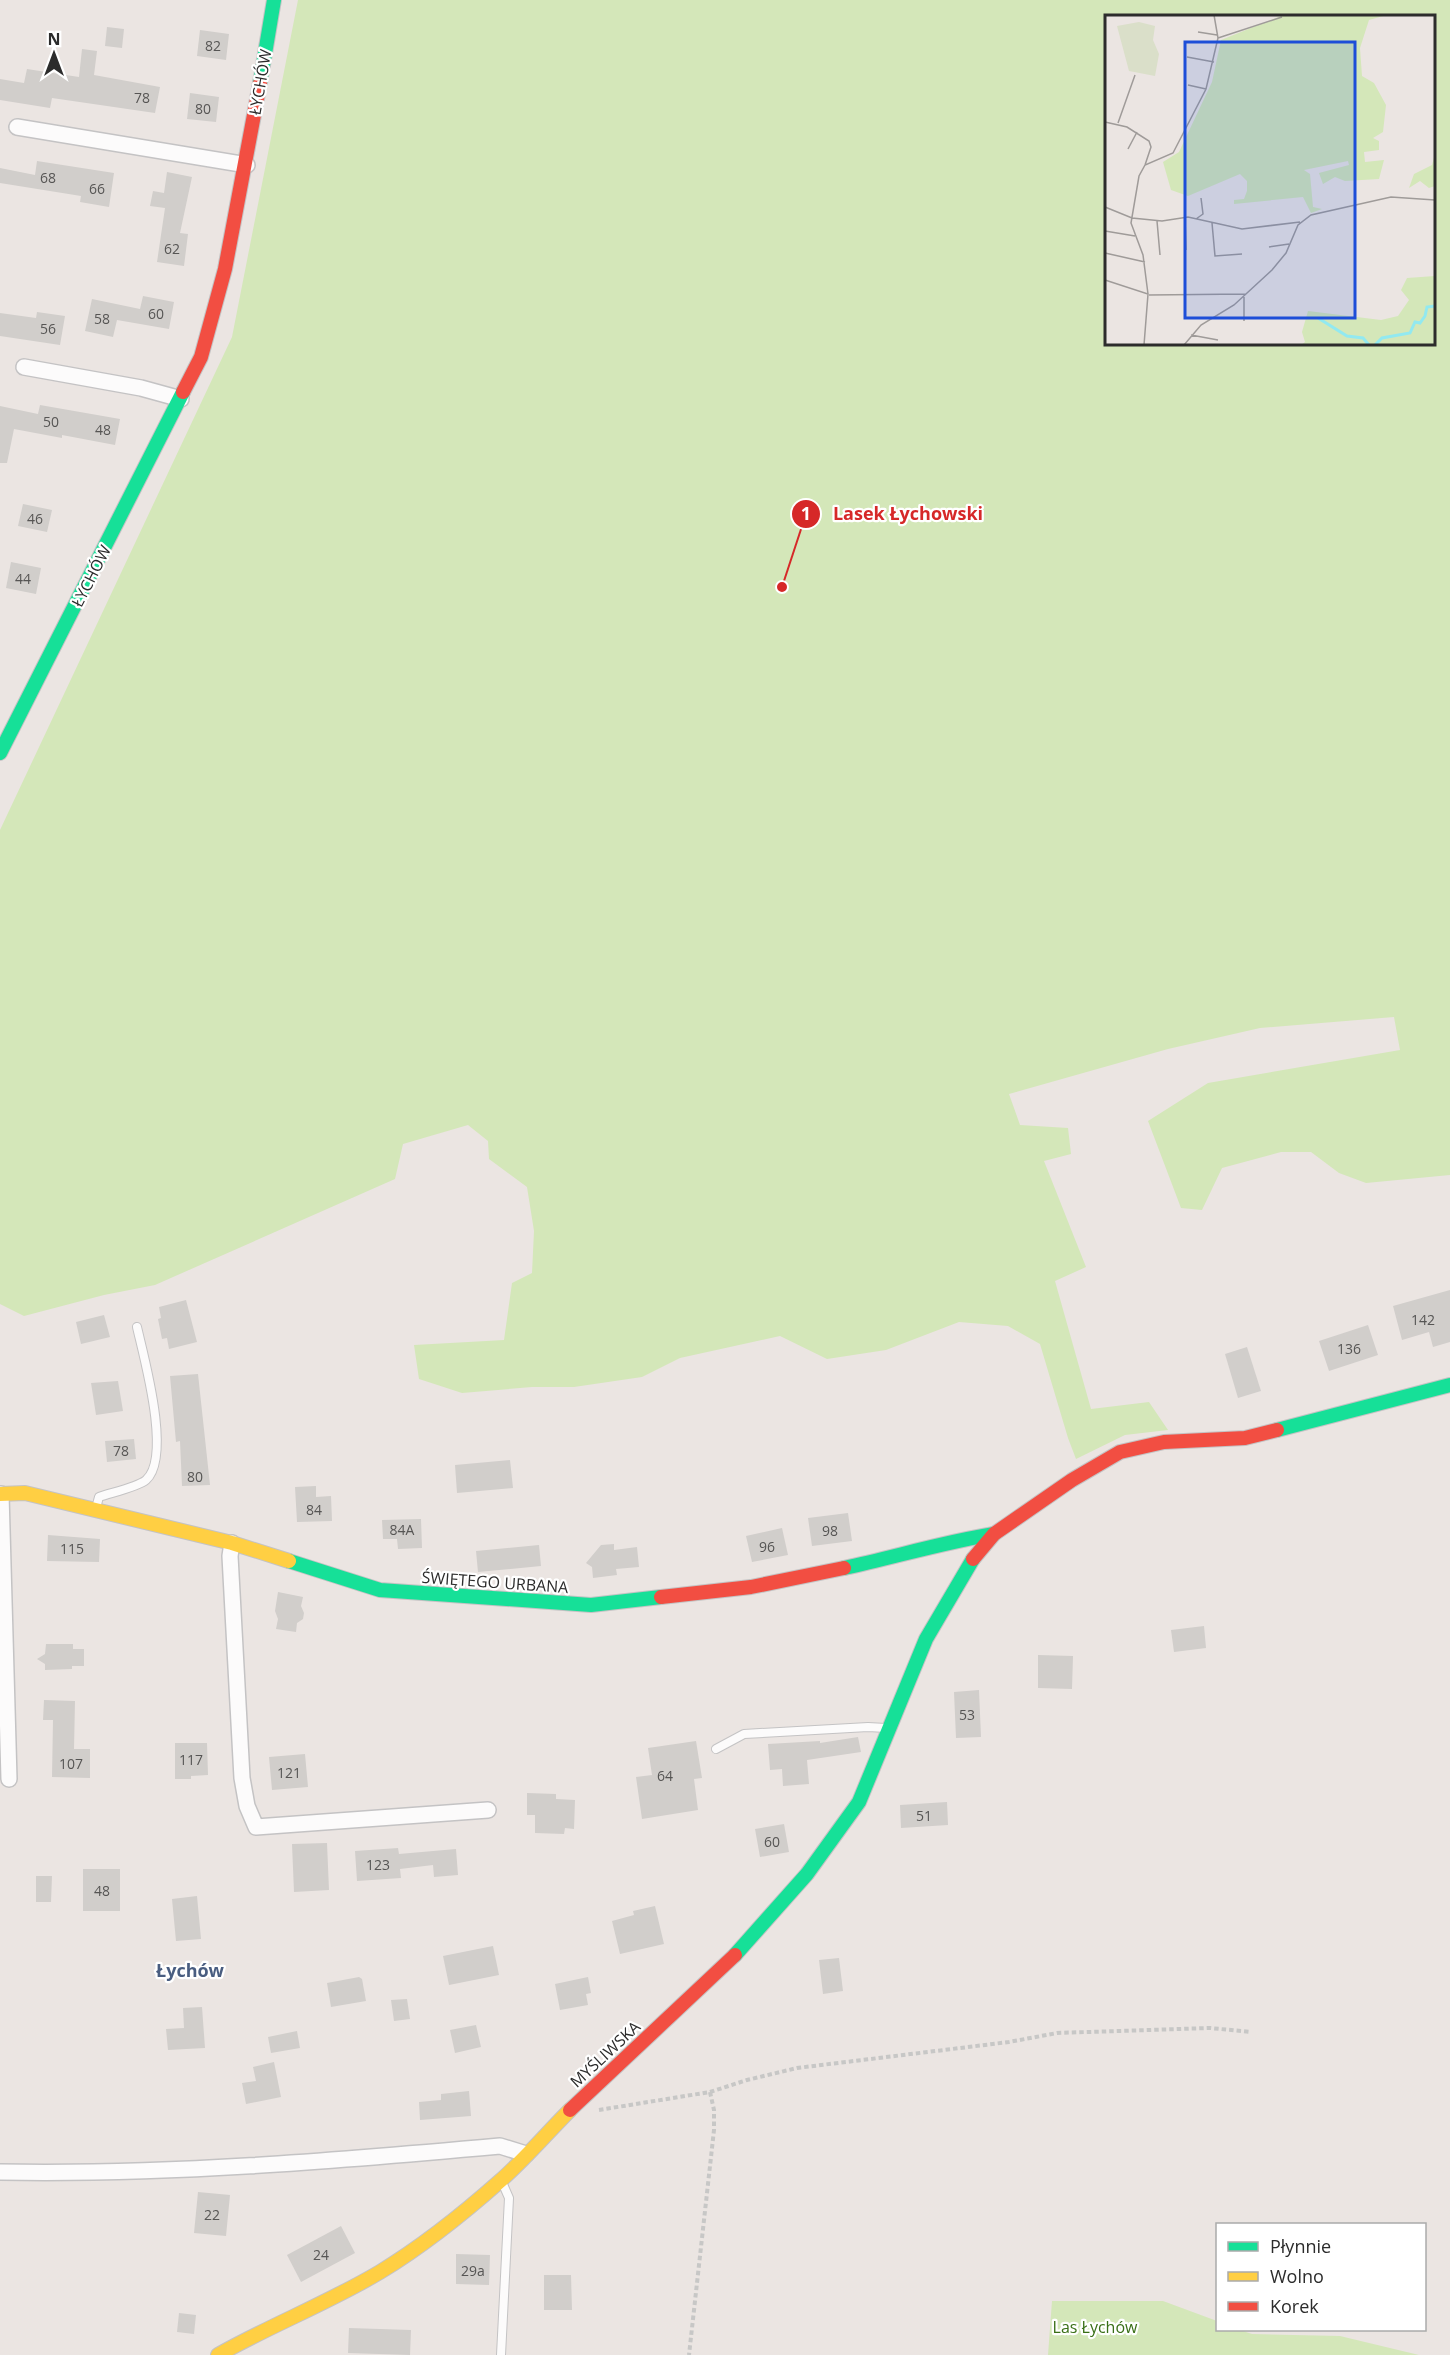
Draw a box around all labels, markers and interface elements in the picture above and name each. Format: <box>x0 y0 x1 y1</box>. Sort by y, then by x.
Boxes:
inset map <box>1105 15 1435 345</box>
north arrow <box>24 24 84 84</box>
text: N <box>47 28 61 50</box>
house number: 82 <box>205 36 221 55</box>
street label: ŁYCHÓW <box>243 47 277 117</box>
house number: 78 <box>134 88 150 107</box>
house number: 80 <box>195 99 211 118</box>
house number: 68 <box>40 168 56 187</box>
house number: 66 <box>89 179 105 198</box>
house number: 62 <box>164 239 180 258</box>
house number: 60 <box>148 304 164 323</box>
house number: 58 <box>94 309 110 328</box>
house number: 56 <box>40 319 56 338</box>
house number: 50 <box>43 412 59 431</box>
house number: 48 <box>95 420 111 439</box>
callout: Lasek Łychowski <box>791 496 995 532</box>
text: 1 <box>801 501 811 525</box>
text: Lasek Łychowski <box>833 501 983 525</box>
house number: 46 <box>27 509 43 528</box>
street label: ŁYCHÓW <box>66 541 116 611</box>
house number: 44 <box>15 569 31 588</box>
house number: 142 <box>1411 1310 1435 1329</box>
house number: 136 <box>1337 1339 1361 1358</box>
house number: 78 <box>113 1441 129 1460</box>
house number: 80 <box>187 1467 203 1486</box>
house number: 84 <box>306 1500 322 1519</box>
house number: 84A <box>390 1520 415 1539</box>
house number: 98 <box>822 1521 838 1540</box>
house number: 96 <box>759 1537 775 1556</box>
house number: 115 <box>60 1539 84 1558</box>
street label: ŚWIĘTEGO URBANA <box>421 1566 570 1598</box>
house number: 53 <box>959 1705 975 1724</box>
house number: 117 <box>179 1750 203 1769</box>
house number: 107 <box>59 1754 83 1773</box>
house number: 121 <box>277 1763 301 1782</box>
house number: 64 <box>657 1766 673 1785</box>
house number: 51 <box>916 1806 932 1825</box>
house number: 60 <box>764 1832 780 1851</box>
house number: 123 <box>366 1855 390 1874</box>
house number: 48 <box>94 1881 110 1900</box>
district label: Łychów <box>156 1958 225 1982</box>
street label: MYŚLIWSKA <box>565 2015 645 2092</box>
house number: 22 <box>204 2205 220 2224</box>
legend <box>1216 2223 1426 2331</box>
text: Płynnie <box>1270 2234 1331 2258</box>
house number: 24 <box>313 2245 329 2264</box>
house number: 29a <box>461 2261 485 2280</box>
text: Wolno <box>1270 2264 1324 2288</box>
text: Korek <box>1270 2294 1319 2318</box>
park label: Las Łychów <box>1053 2316 1138 2338</box>

